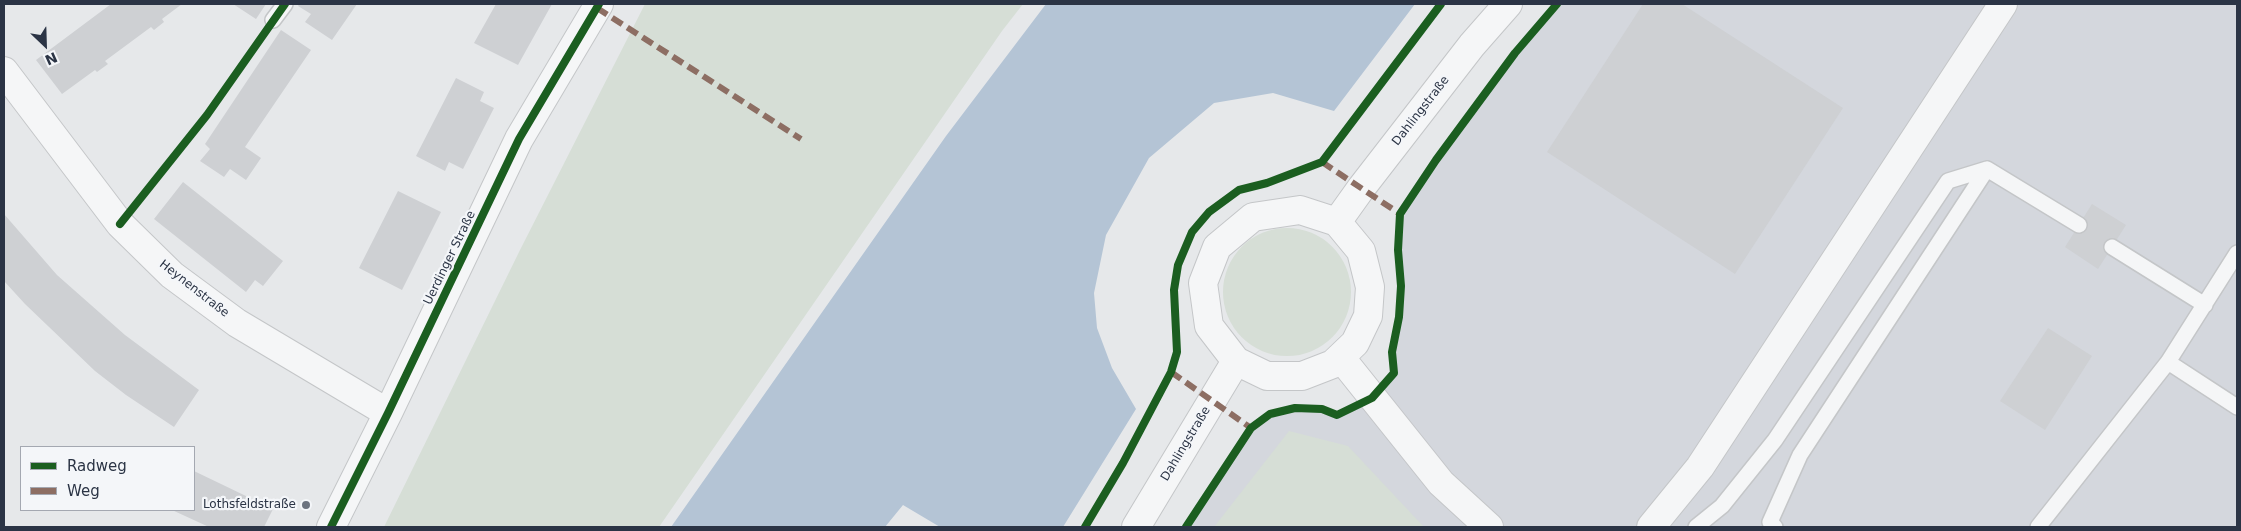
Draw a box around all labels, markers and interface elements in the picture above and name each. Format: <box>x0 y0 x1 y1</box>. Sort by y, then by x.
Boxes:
north arrow <box>20 20 70 70</box>
text: N <box>42 49 60 68</box>
street label: Dahlingstraße <box>1389 73 1453 149</box>
street label: Uerdinger Straße <box>421 209 479 307</box>
street label: Heynenstraße <box>156 257 232 321</box>
street label: Dahlingstraße <box>1158 404 1214 484</box>
legend <box>20 446 195 511</box>
text: Radweg <box>67 457 127 475</box>
text: Weg <box>67 482 100 500</box>
place label: Lothsfeldstraße <box>203 498 296 512</box>
marker: Lothsfeldstraße <box>300 499 312 511</box>

